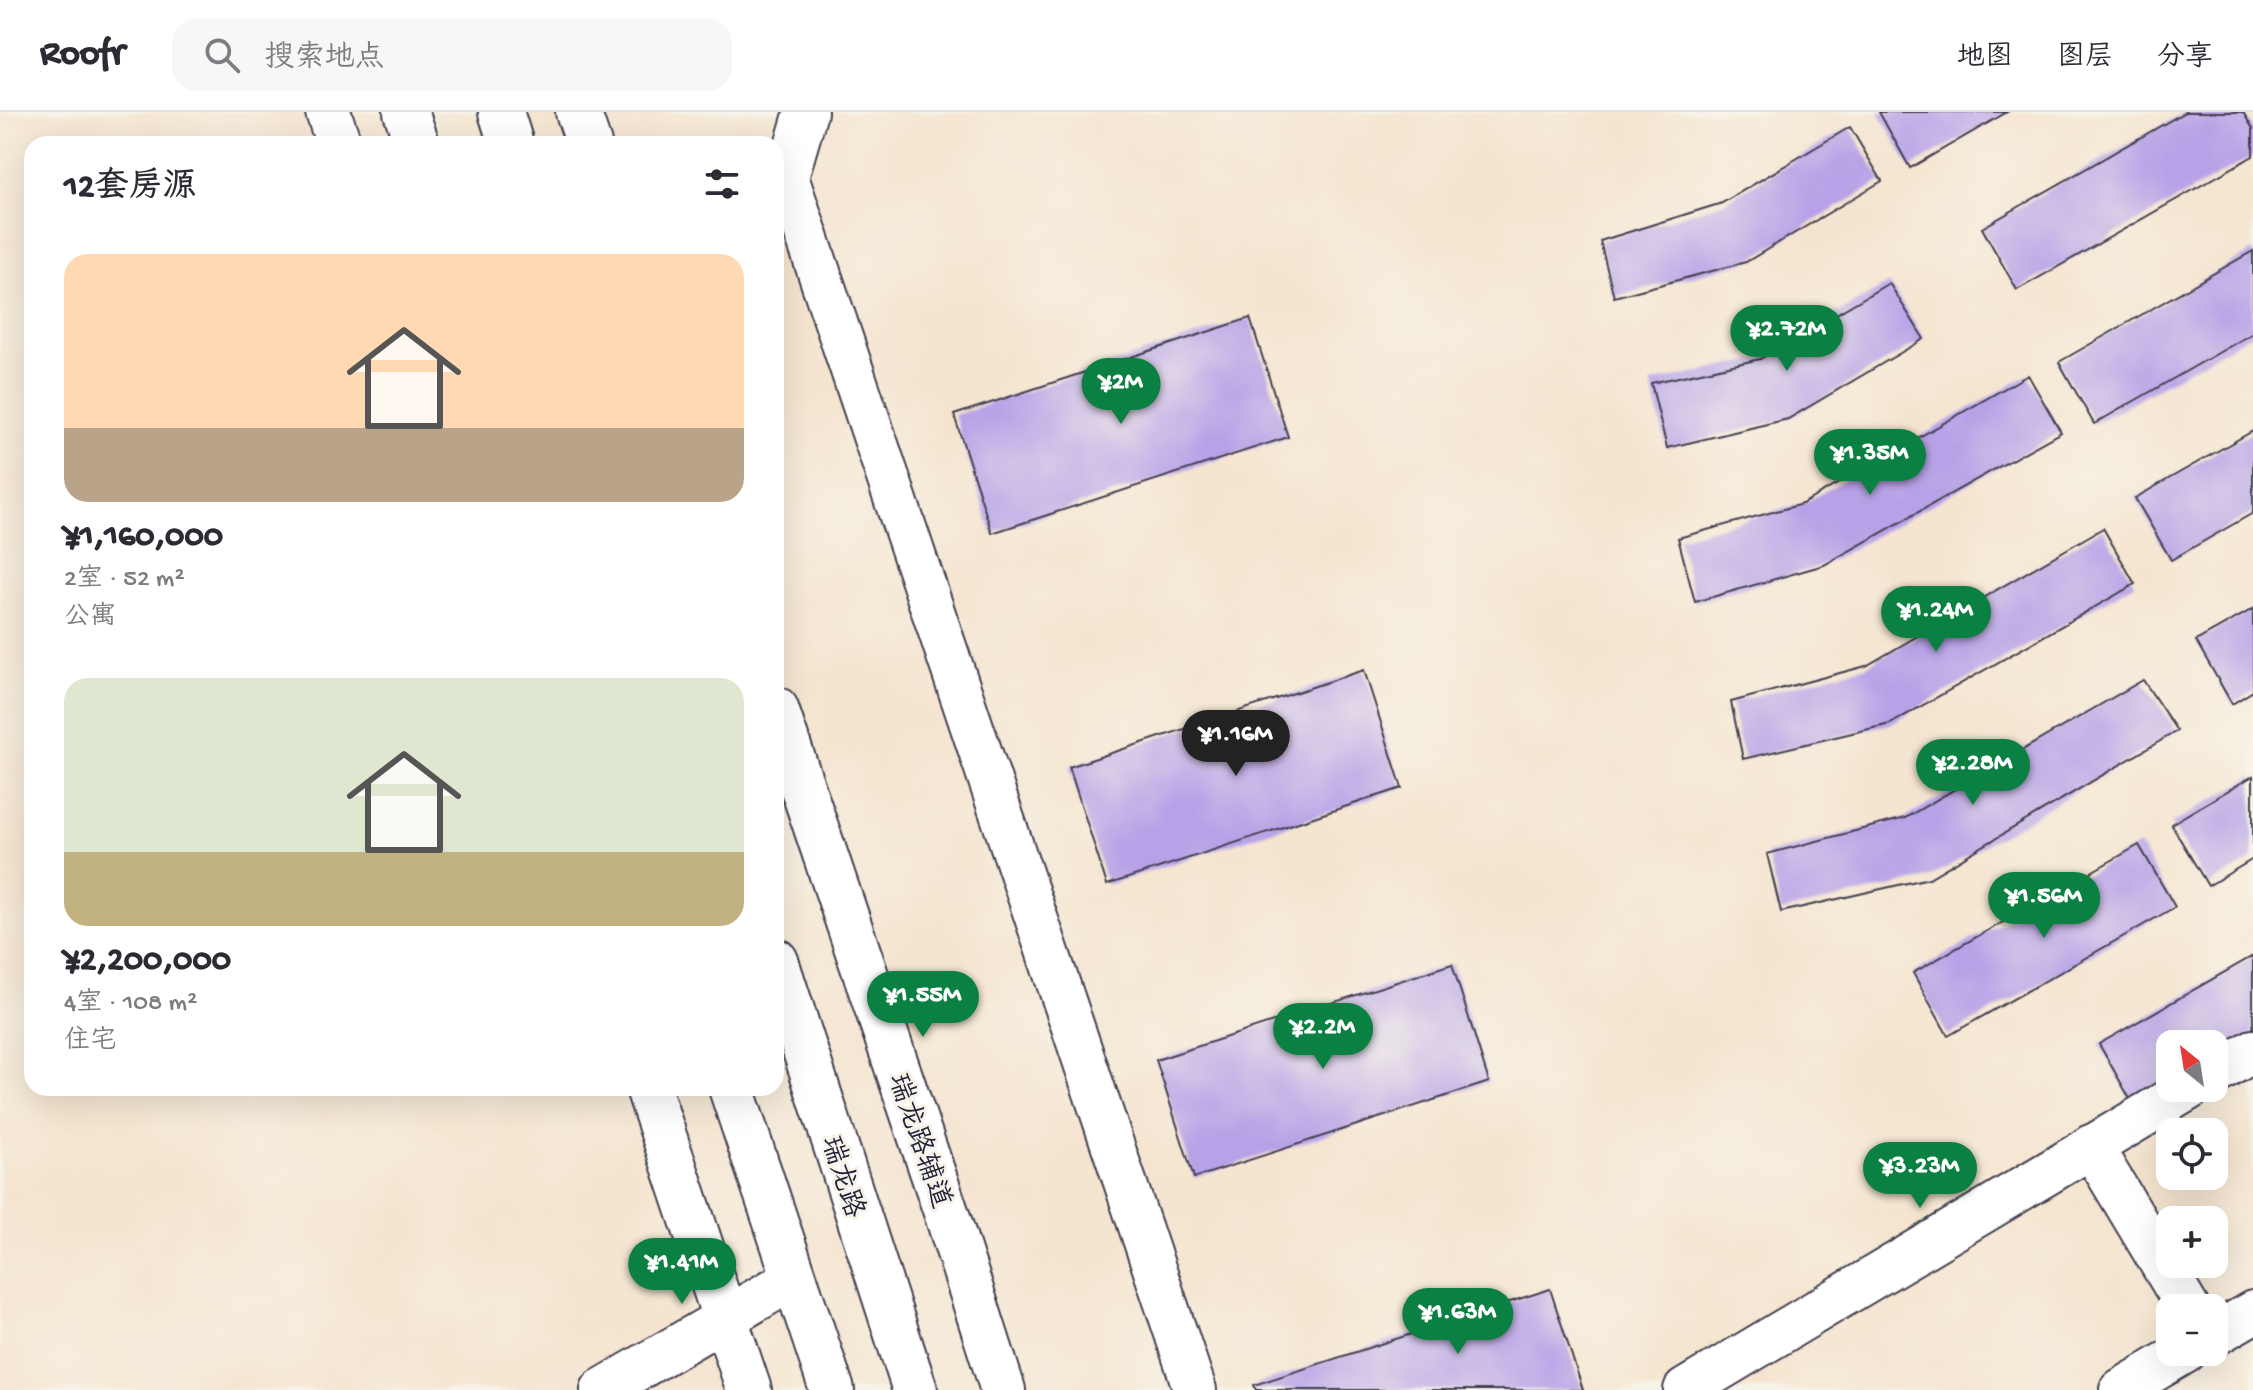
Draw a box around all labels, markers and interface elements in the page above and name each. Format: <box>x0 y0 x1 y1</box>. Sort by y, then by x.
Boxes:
search box <box>172 19 732 91</box>
text: Roofr <box>40 33 124 77</box>
icon: search <box>200 33 244 77</box>
text: 搜索地点 <box>264 42 384 77</box>
text: 地图 <box>1957 42 2013 75</box>
text: 图层 <box>2057 42 2113 75</box>
text: 分享 <box>2157 42 2213 75</box>
icon: filters <box>700 162 744 206</box>
text: 12套房源 <box>64 169 196 209</box>
pin: ¥2.72M <box>1722 305 1852 373</box>
icon: home <box>332 306 476 450</box>
text: ¥2.72M <box>1748 315 1826 346</box>
pin: ¥2M <box>1082 358 1160 426</box>
text: ¥2M <box>1100 368 1142 399</box>
pin: ¥1.35M <box>1805 429 1935 497</box>
text: ¥1.35M <box>1832 439 1908 470</box>
text: ¥1,160,000 <box>64 518 223 558</box>
text: 2室 · 52 m² <box>64 565 185 596</box>
pin: ¥1.24M <box>1871 586 2001 654</box>
text: ¥1.24M <box>1899 596 1973 627</box>
text: 公寓 <box>64 603 116 634</box>
pin: ¥1.16M <box>1171 710 1301 778</box>
text: ¥1.16M <box>1200 720 1272 751</box>
icon: home <box>332 730 476 874</box>
pin: ¥2.28M <box>1908 739 2038 807</box>
text: ¥2.28M <box>1934 749 2012 780</box>
pin: ¥1.56M <box>1979 872 2109 940</box>
text: ¥1.56M <box>2006 882 2082 913</box>
text: ¥2,200,000 <box>64 942 231 982</box>
pin: ¥1.55M <box>858 971 988 1039</box>
text: ¥1.55M <box>885 981 961 1012</box>
text: 4室 · 108 m² <box>64 989 197 1020</box>
pin: ¥2.2M <box>1267 1003 1379 1071</box>
text: ¥2.2M <box>1291 1013 1355 1044</box>
text: 住宅 <box>64 1027 116 1058</box>
north arrow <box>2156 1030 2228 1102</box>
map controls <box>2156 1030 2228 1366</box>
street label: 瑞龙路辅道 <box>879 1069 958 1213</box>
button: locate <box>2156 1118 2228 1190</box>
street label: 瑞龙路 <box>812 1132 871 1222</box>
pin: ¥3.23M <box>1855 1142 1985 1210</box>
text: ¥3.23M <box>1881 1152 1959 1183</box>
button: + <box>2156 1206 2228 1278</box>
pin: ¥1.41M <box>617 1238 747 1306</box>
text: ¥1.41M <box>646 1248 718 1279</box>
pin: ¥1.63M <box>1393 1288 1523 1356</box>
button: − <box>2156 1294 2228 1366</box>
text: ¥1.63M <box>1420 1298 1496 1329</box>

